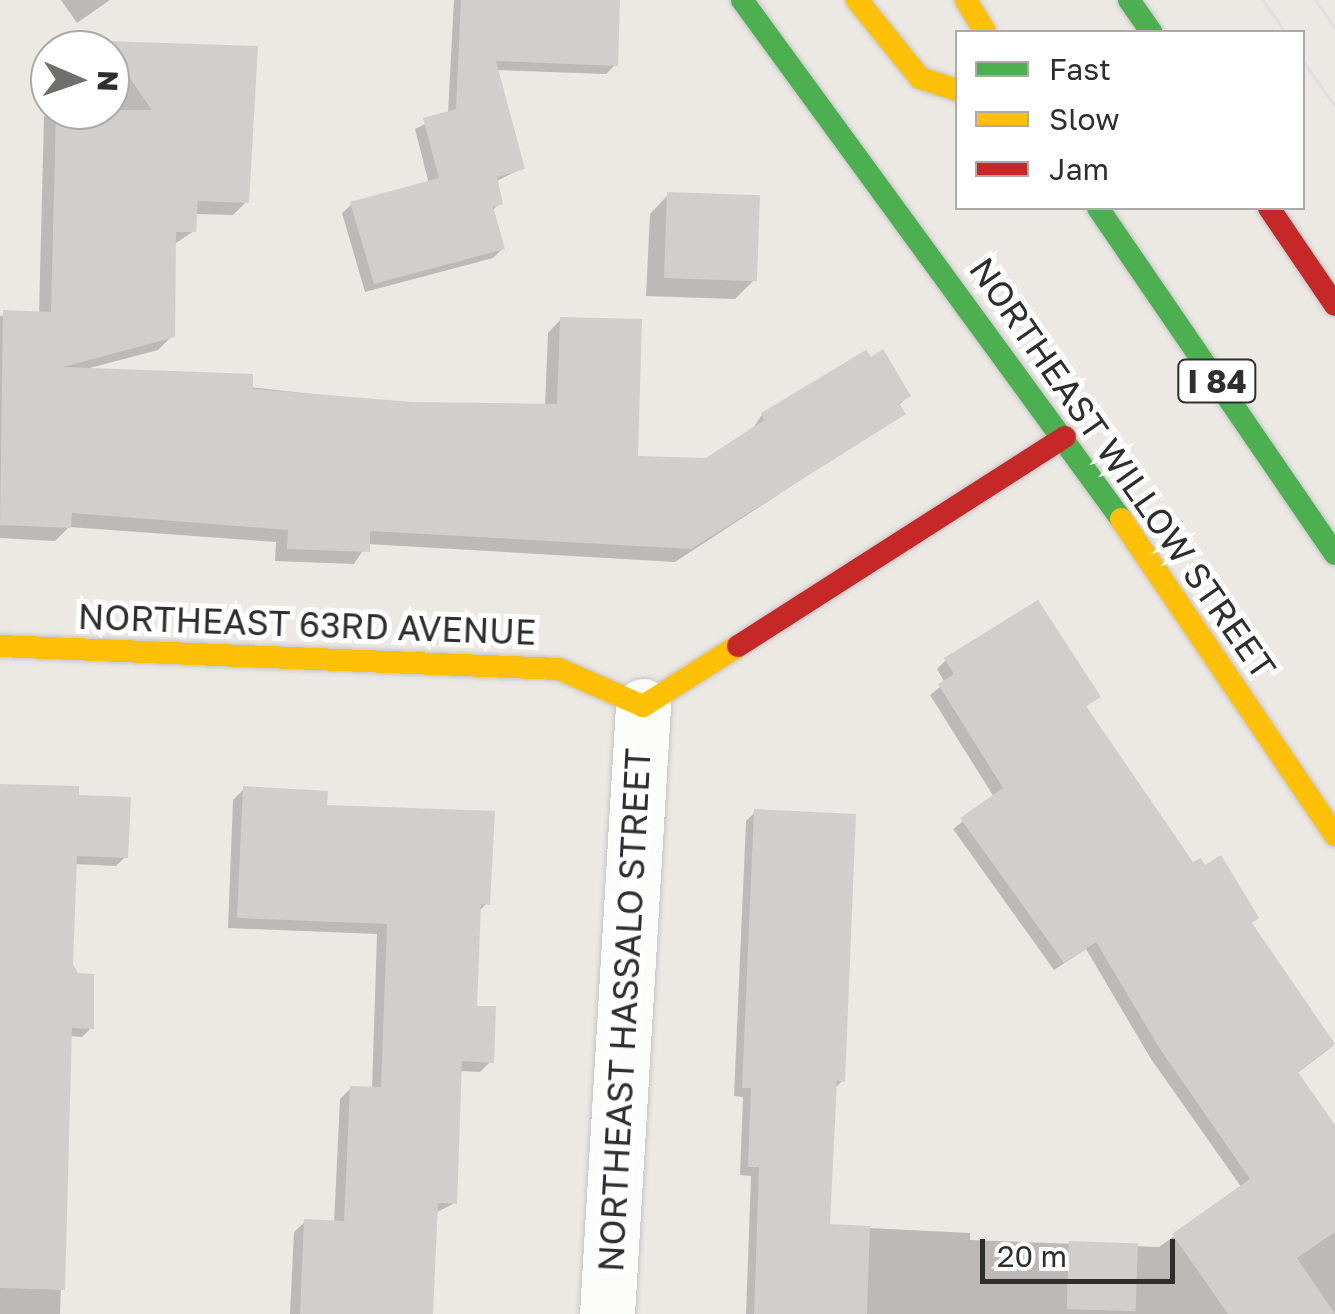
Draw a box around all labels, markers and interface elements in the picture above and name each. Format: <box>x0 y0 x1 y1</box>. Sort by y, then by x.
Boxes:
north arrow <box>30 30 130 130</box>
legend <box>955 30 1305 210</box>
text: Fast <box>1049 51 1111 87</box>
text: N <box>92 70 125 92</box>
text: Slow <box>1049 101 1120 137</box>
text: Jam <box>1049 151 1109 187</box>
street label: NORTHEAST WILLOW STREET <box>961 249 1285 687</box>
road number: I 84 <box>1177 354 1257 408</box>
street label: NORTHEAST 63RD AVENUE <box>77 595 537 653</box>
street label: NORTHEAST HASSALO STREET <box>589 747 659 1273</box>
scale bar <box>985 1219 1180 1281</box>
text: 20 m <box>997 1238 1067 1274</box>

